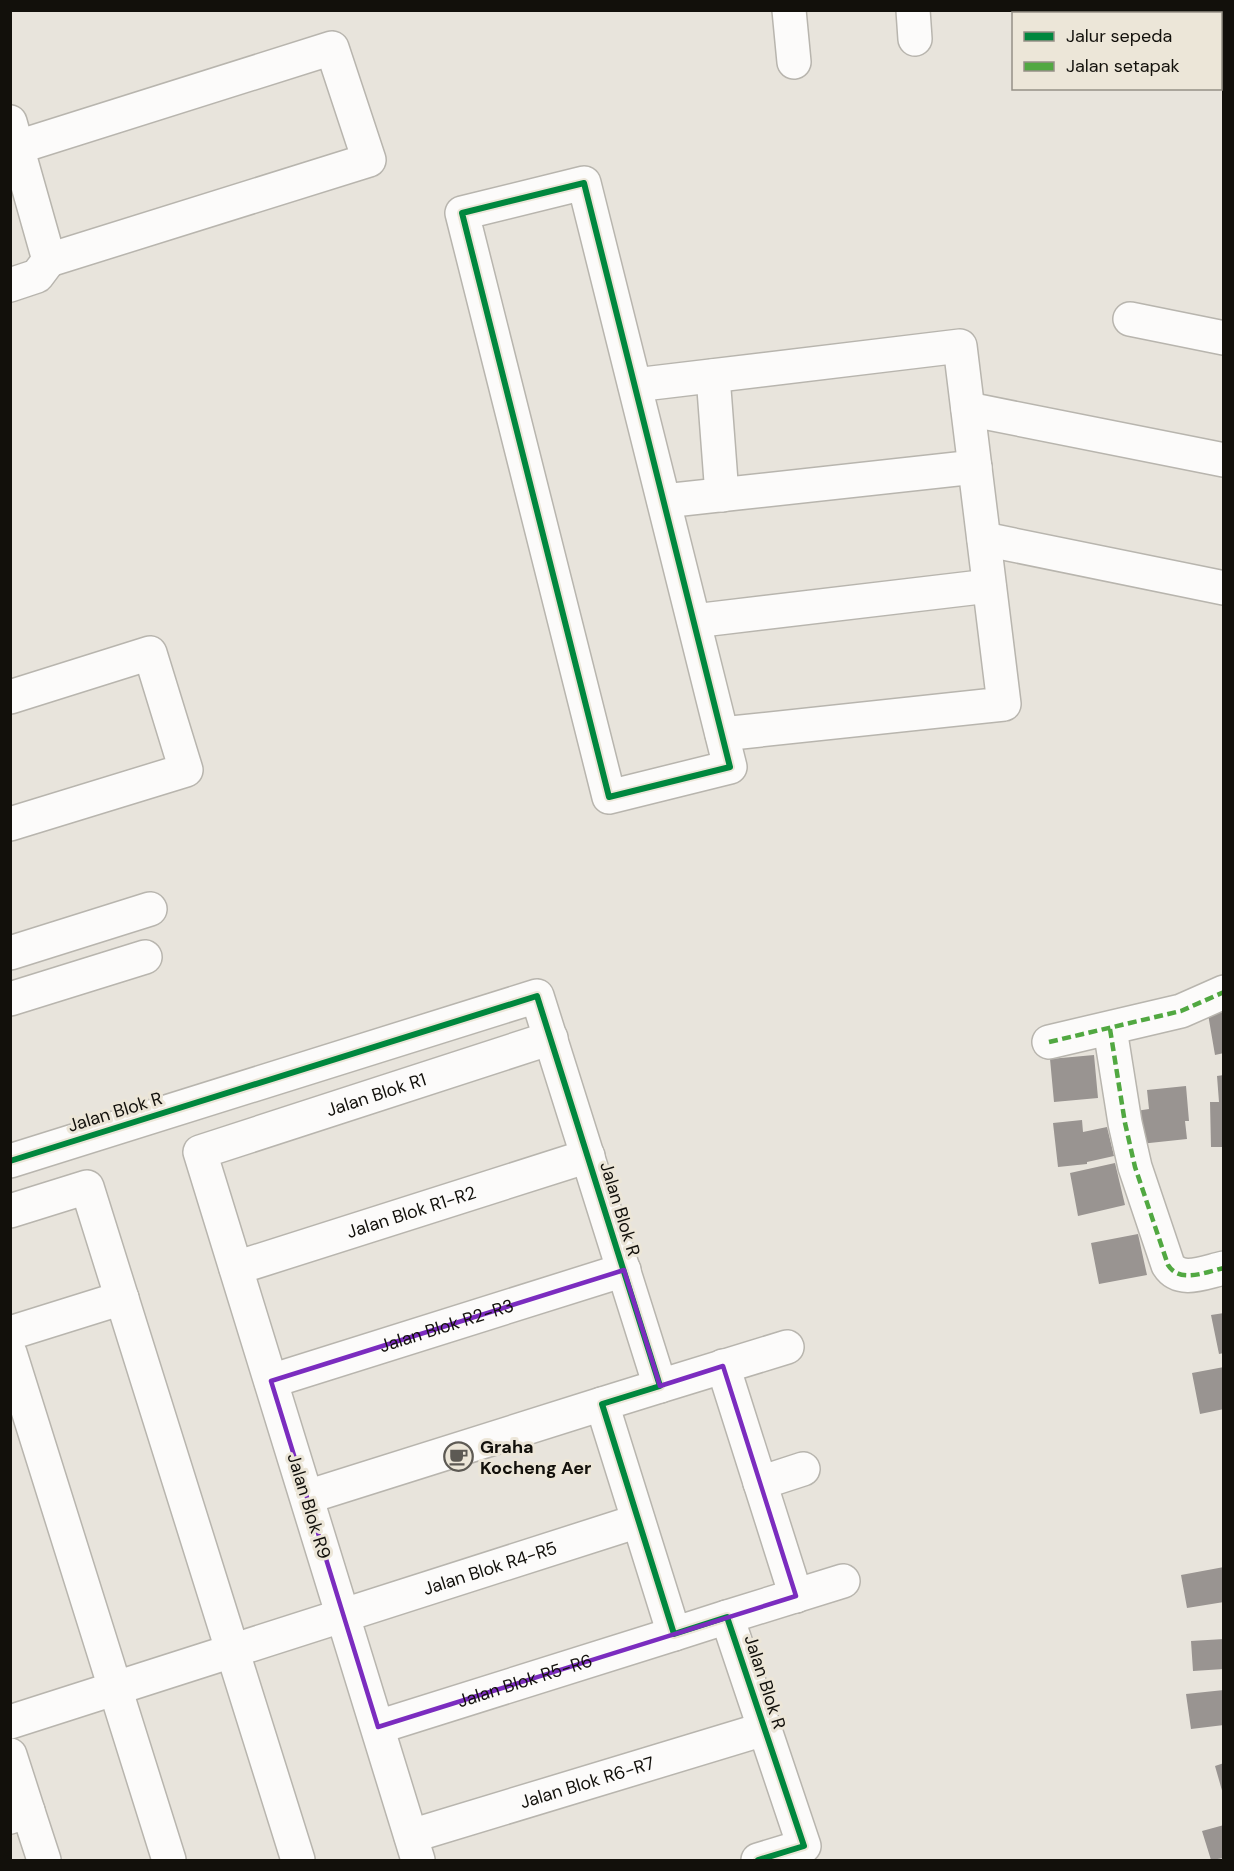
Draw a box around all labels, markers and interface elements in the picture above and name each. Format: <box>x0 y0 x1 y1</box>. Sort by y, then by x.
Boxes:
legend <box>1012 12 1222 90</box>
text: Jalur sepeda <box>1066 24 1172 48</box>
text: Jalan setapak <box>1066 54 1180 78</box>
street label: Jalan Blok R1 <box>323 1067 429 1122</box>
street label: Jalan Blok R <box>65 1086 165 1138</box>
street label: Jalan Blok R <box>594 1159 646 1259</box>
street label: Jalan Blok R1-R2 <box>344 1180 479 1244</box>
street label: Jalan Blok R2-R3 <box>376 1293 517 1358</box>
place label: Graha Kocheng Aer <box>480 1435 591 1480</box>
cafe icon: Graha Kocheng Aer <box>443 1441 475 1473</box>
street label: Jalan Blok R9 <box>282 1450 336 1562</box>
street label: Jalan Blok R4-R5 <box>420 1536 560 1601</box>
street label: Jalan Blok R <box>738 1632 792 1732</box>
street label: Jalan Blok R5-R6 <box>454 1648 595 1713</box>
street label: Jalan Blok R6-R7 <box>517 1751 657 1814</box>

